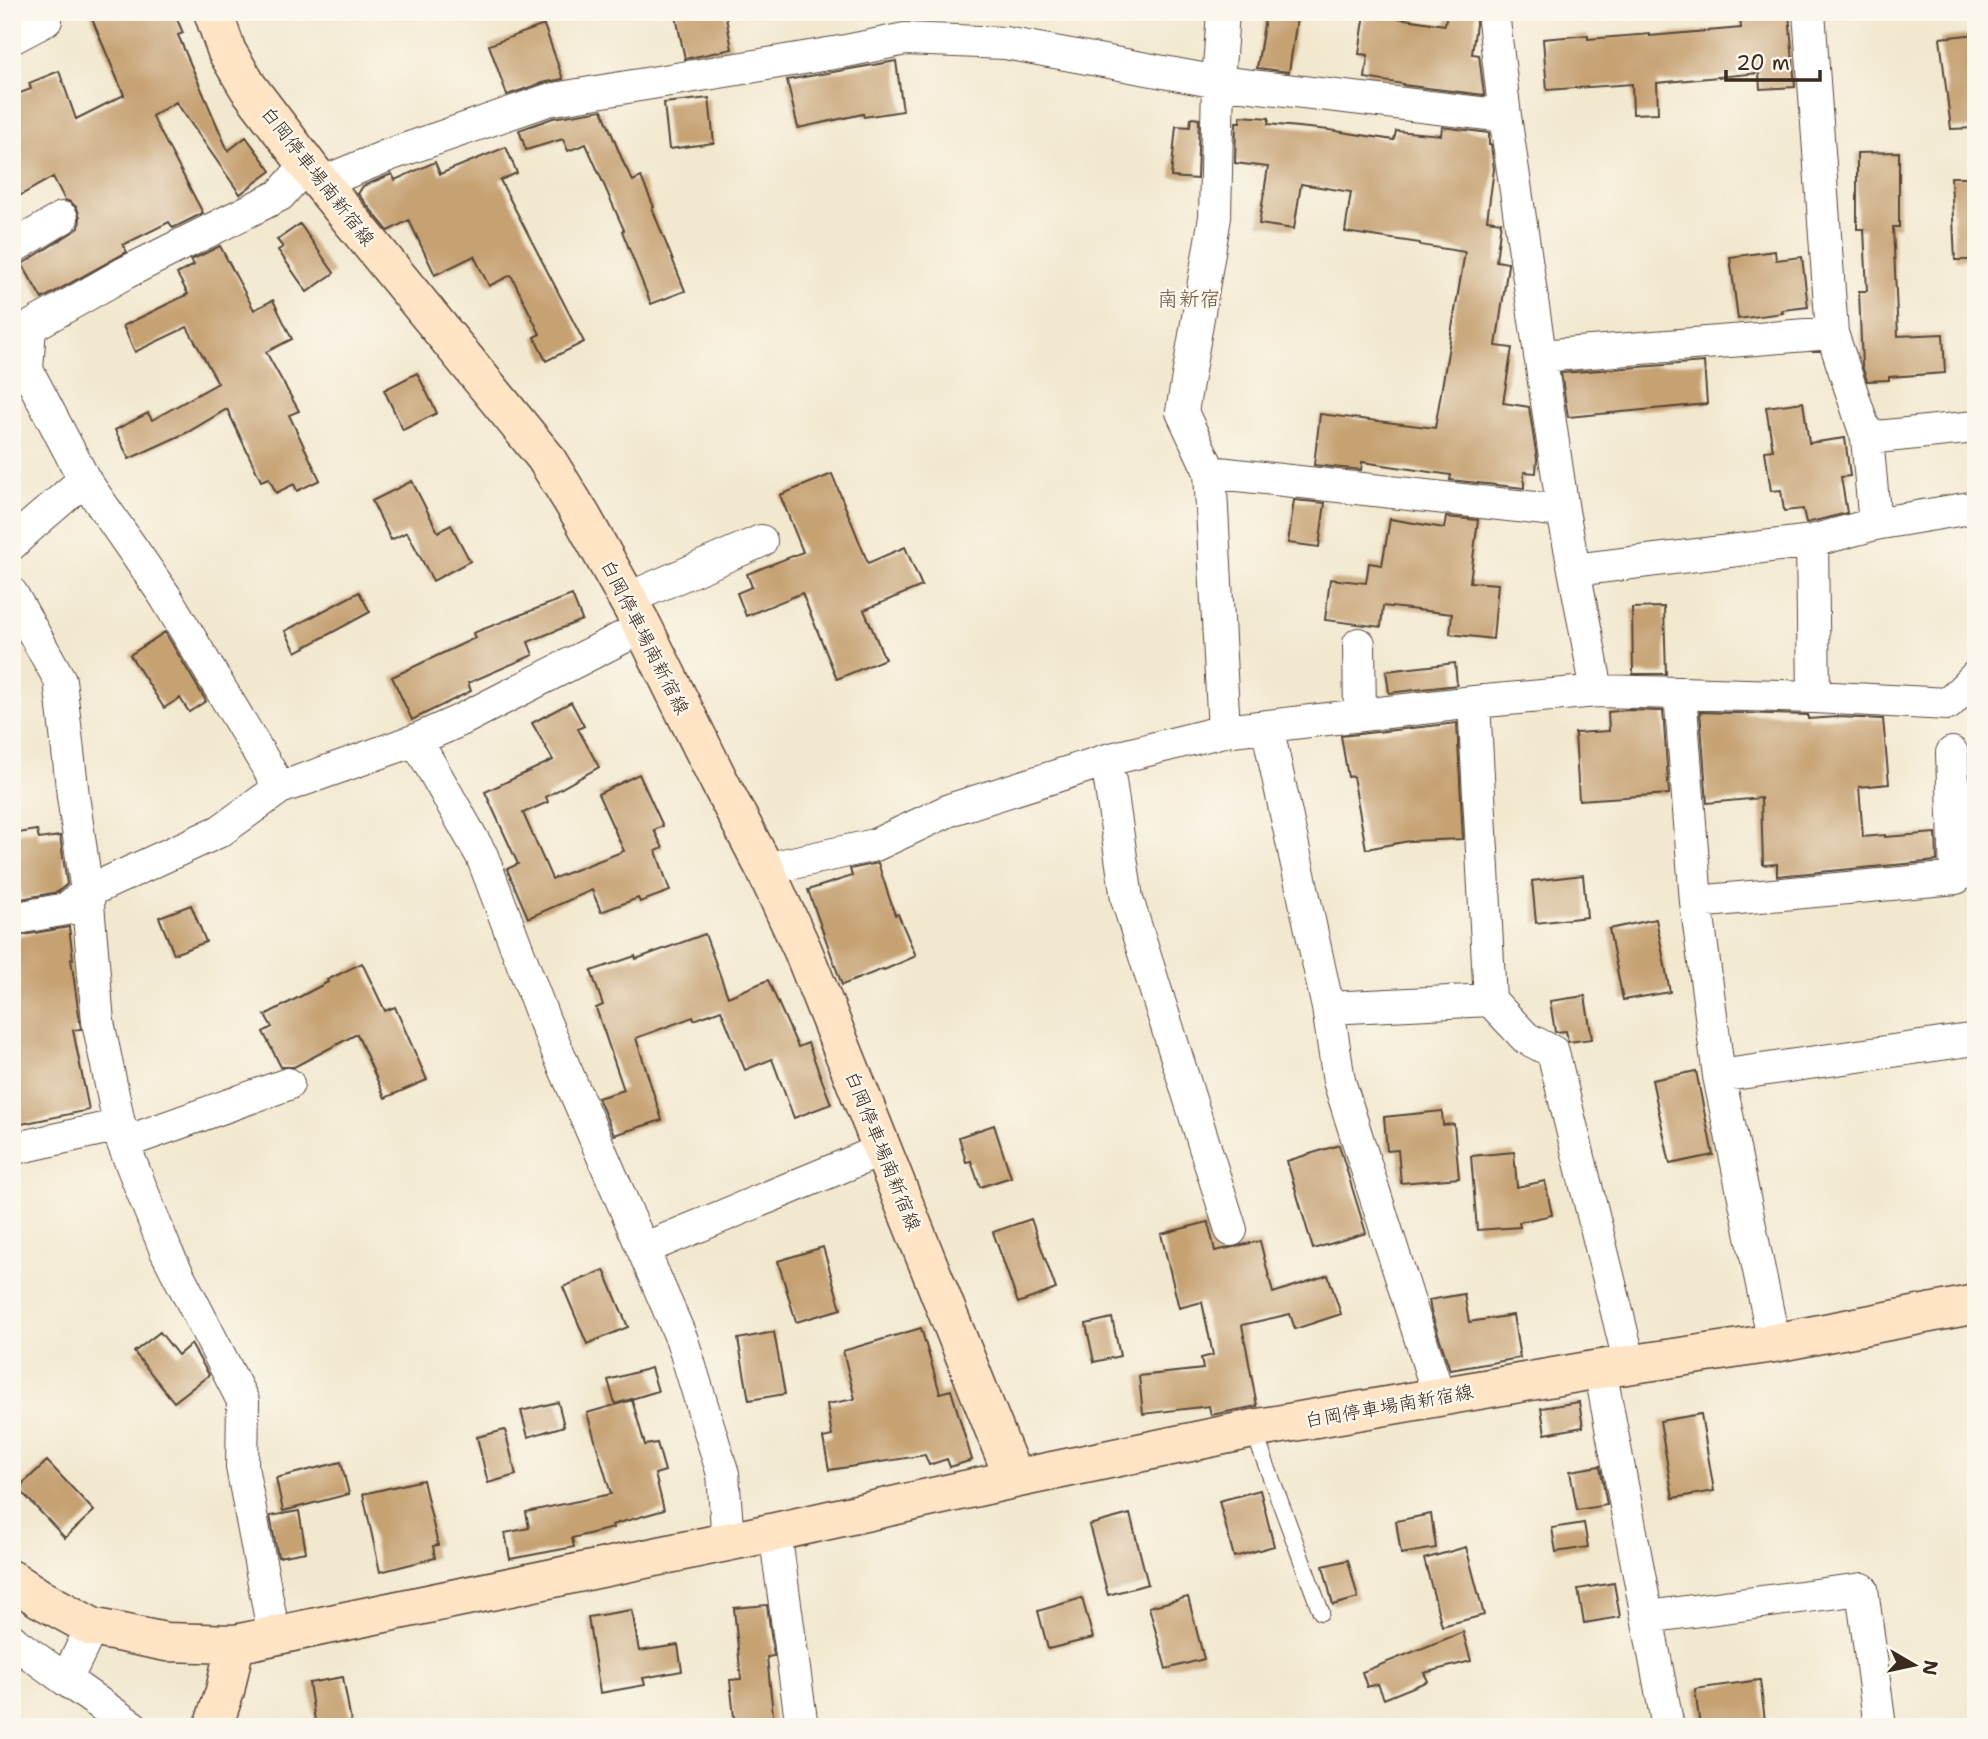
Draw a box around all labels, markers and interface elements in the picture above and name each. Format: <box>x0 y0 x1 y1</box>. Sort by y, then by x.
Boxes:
scale bar <box>1726 38 1820 82</box>
text: 20 m <box>1736 49 1790 77</box>
street label: 白岡停車場南新宿線 <box>256 101 380 251</box>
district label: 南新宿 <box>1158 285 1221 313</box>
street label: 白岡停車場南新宿線 <box>595 555 695 719</box>
street label: 白岡停車場南新宿線 <box>839 1067 927 1235</box>
street label: 白岡停車場南新宿線 <box>1303 1379 1475 1433</box>
north arrow <box>1880 1630 1950 1700</box>
text: N <box>1917 1658 1944 1677</box>

